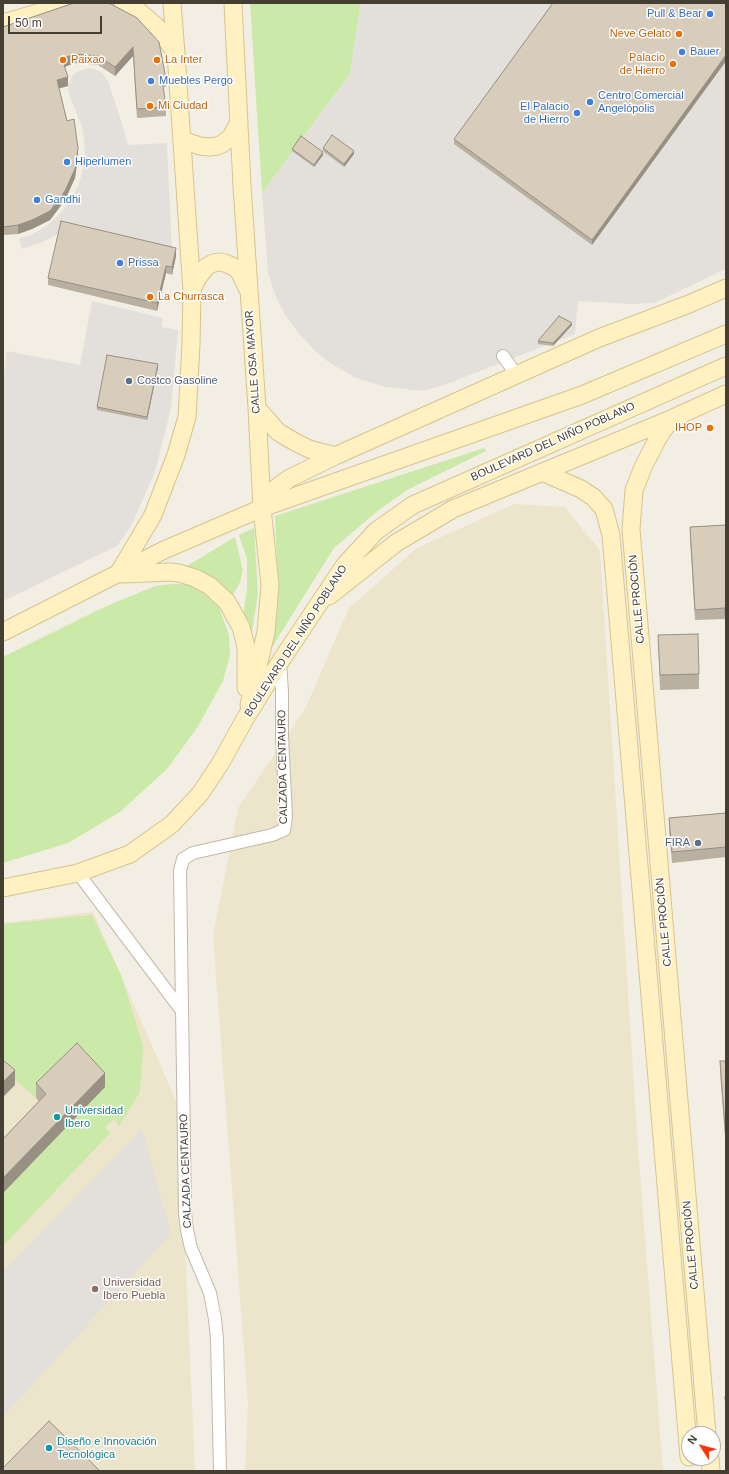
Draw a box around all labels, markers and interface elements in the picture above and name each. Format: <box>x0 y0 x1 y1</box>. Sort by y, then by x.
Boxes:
place label: Pull & Bear <box>647 7 702 21</box>
scale bar <box>10 8 104 34</box>
marker: Pull & Bear <box>705 9 715 19</box>
text: 50 m <box>15 16 42 30</box>
place label: Neve Gelato <box>610 27 671 41</box>
marker: Neve Gelato <box>674 29 684 39</box>
place label: Bauer <box>690 45 719 59</box>
marker: Bauer <box>677 47 687 57</box>
place label: Palacio de Hierro <box>620 51 665 77</box>
place label: Paixao <box>71 53 105 67</box>
place label: La Inter <box>165 53 202 67</box>
marker: Paixao <box>58 55 68 65</box>
marker: La Inter <box>152 55 162 65</box>
marker: Palacio de Hierro <box>668 59 678 69</box>
place label: Muebles Pergo <box>159 74 233 88</box>
marker: Muebles Pergo <box>146 76 156 86</box>
place label: Centro Comercial Angelópolis <box>598 89 684 115</box>
marker: Centro Comercial Angelópolis <box>585 97 595 107</box>
place label: Mi Ciudad <box>158 99 208 113</box>
place label: El Palacio de Hierro <box>520 100 569 126</box>
marker: Mi Ciudad <box>145 101 155 111</box>
marker: El Palacio de Hierro <box>572 108 582 118</box>
place label: Hiperlumen <box>75 155 131 169</box>
marker: Hiperlumen <box>62 157 72 167</box>
place label: Gandhi <box>45 193 80 207</box>
marker: Gandhi <box>32 195 42 205</box>
place label: Prissa <box>128 256 159 270</box>
marker: Prissa <box>115 258 125 268</box>
place label: La Churrasca <box>158 290 224 304</box>
marker: La Churrasca <box>145 292 155 302</box>
street label: CALLE OSA MAYOR <box>243 310 263 414</box>
place label: Costco Gasoline <box>137 374 218 388</box>
marker: Costco Gasoline <box>124 376 134 386</box>
street label: BOULEVARD DEL NIÑO POBLANO <box>469 400 637 484</box>
place label: IHOP <box>675 421 702 435</box>
marker: IHOP <box>705 423 715 433</box>
street label: CALLE PROCIÓN <box>627 554 647 644</box>
street label: BOULEVARD DEL NIÑO POBLANO <box>242 563 350 719</box>
street label: CALZADA CENTAURO <box>275 710 291 824</box>
place label: FIRA <box>665 836 690 850</box>
marker: FIRA <box>693 838 703 848</box>
street label: CALLE PROCIÓN <box>654 877 674 967</box>
place label: Universidad Ibero <box>65 1104 123 1130</box>
marker: Universidad Ibero <box>52 1112 62 1122</box>
street label: CALZADA CENTAURO <box>177 1113 195 1229</box>
street label: CALLE PROCIÓN <box>681 1200 701 1290</box>
place label: Universidad Ibero Puebla <box>103 1276 165 1302</box>
marker: Universidad Ibero Puebla <box>90 1284 100 1294</box>
north arrow <box>681 1426 721 1466</box>
text: N <box>685 1433 699 1446</box>
place label: Diseño e Innovación Tecnológica <box>57 1435 157 1461</box>
marker: Diseño e Innovación Tecnológica <box>44 1443 54 1453</box>

